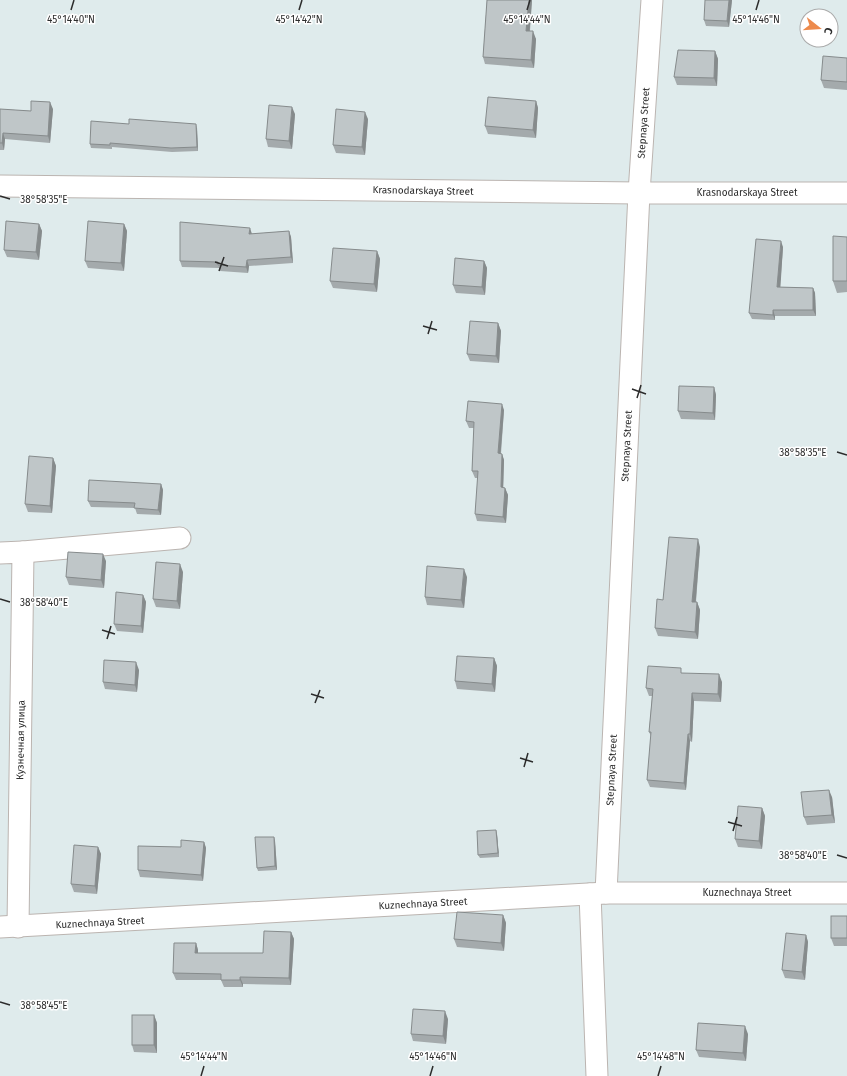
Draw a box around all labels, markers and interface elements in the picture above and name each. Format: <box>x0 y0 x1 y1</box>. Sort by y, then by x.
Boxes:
north arrow <box>799 8 839 48</box>
text: 45°14'40"N <box>47 14 95 26</box>
text: 45°14'42"N <box>275 14 323 26</box>
text: 45°14'44"N <box>503 14 551 26</box>
text: 45°14'46"N <box>732 14 780 26</box>
text: С <box>821 26 835 36</box>
street label: Stepnaya Street <box>636 87 653 159</box>
street label: Krasnodarskaya Street <box>372 184 474 198</box>
street label: Krasnodarskaya Street <box>696 187 798 199</box>
text: 38°58'35"E <box>20 194 68 206</box>
street label: Stepnaya Street <box>619 410 635 482</box>
text: 38°58'35"E <box>779 447 827 459</box>
text: 38°58'40"E <box>20 597 68 609</box>
street label: Кузнечная улица <box>14 700 28 780</box>
street label: Stepnaya Street <box>604 734 620 806</box>
text: 38°58'40"E <box>779 850 827 862</box>
street label: Kuznechnaya Street <box>702 887 792 899</box>
street label: Kuznechnaya Street <box>378 896 468 912</box>
street label: Kuznechnaya Street <box>55 915 145 931</box>
text: 38°58'45"E <box>20 1000 68 1012</box>
text: 45°14'44"N <box>180 1051 228 1063</box>
text: 45°14'46"N <box>409 1051 457 1063</box>
text: 45°14'48"N <box>637 1051 685 1063</box>

